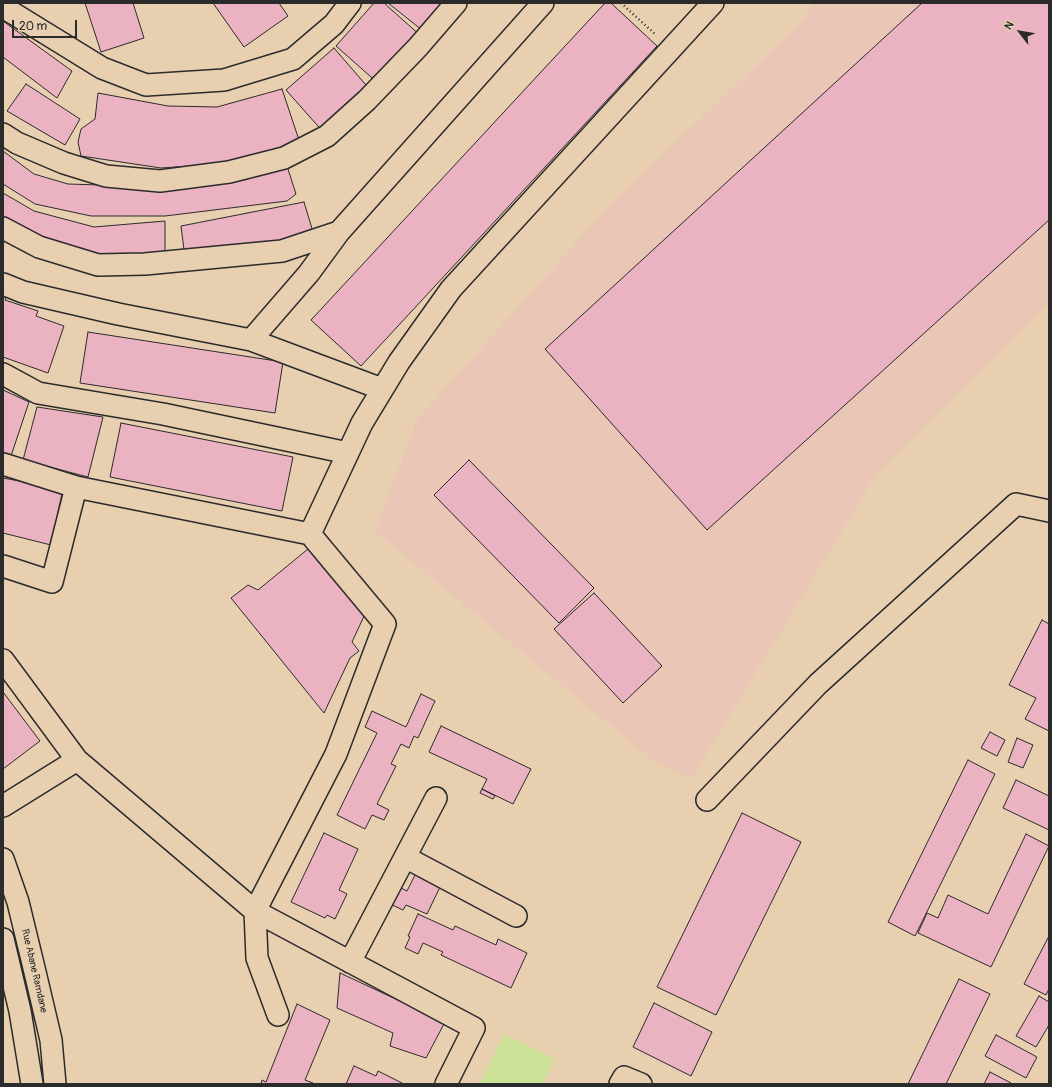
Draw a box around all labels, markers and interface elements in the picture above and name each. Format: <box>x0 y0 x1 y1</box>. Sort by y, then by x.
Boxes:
scale bar <box>14 12 79 38</box>
north arrow <box>1000 12 1040 52</box>
text: 20 m <box>19 19 47 34</box>
text: N <box>1002 19 1017 32</box>
street label: Rue Abane Ramdane <box>19 928 49 1014</box>

